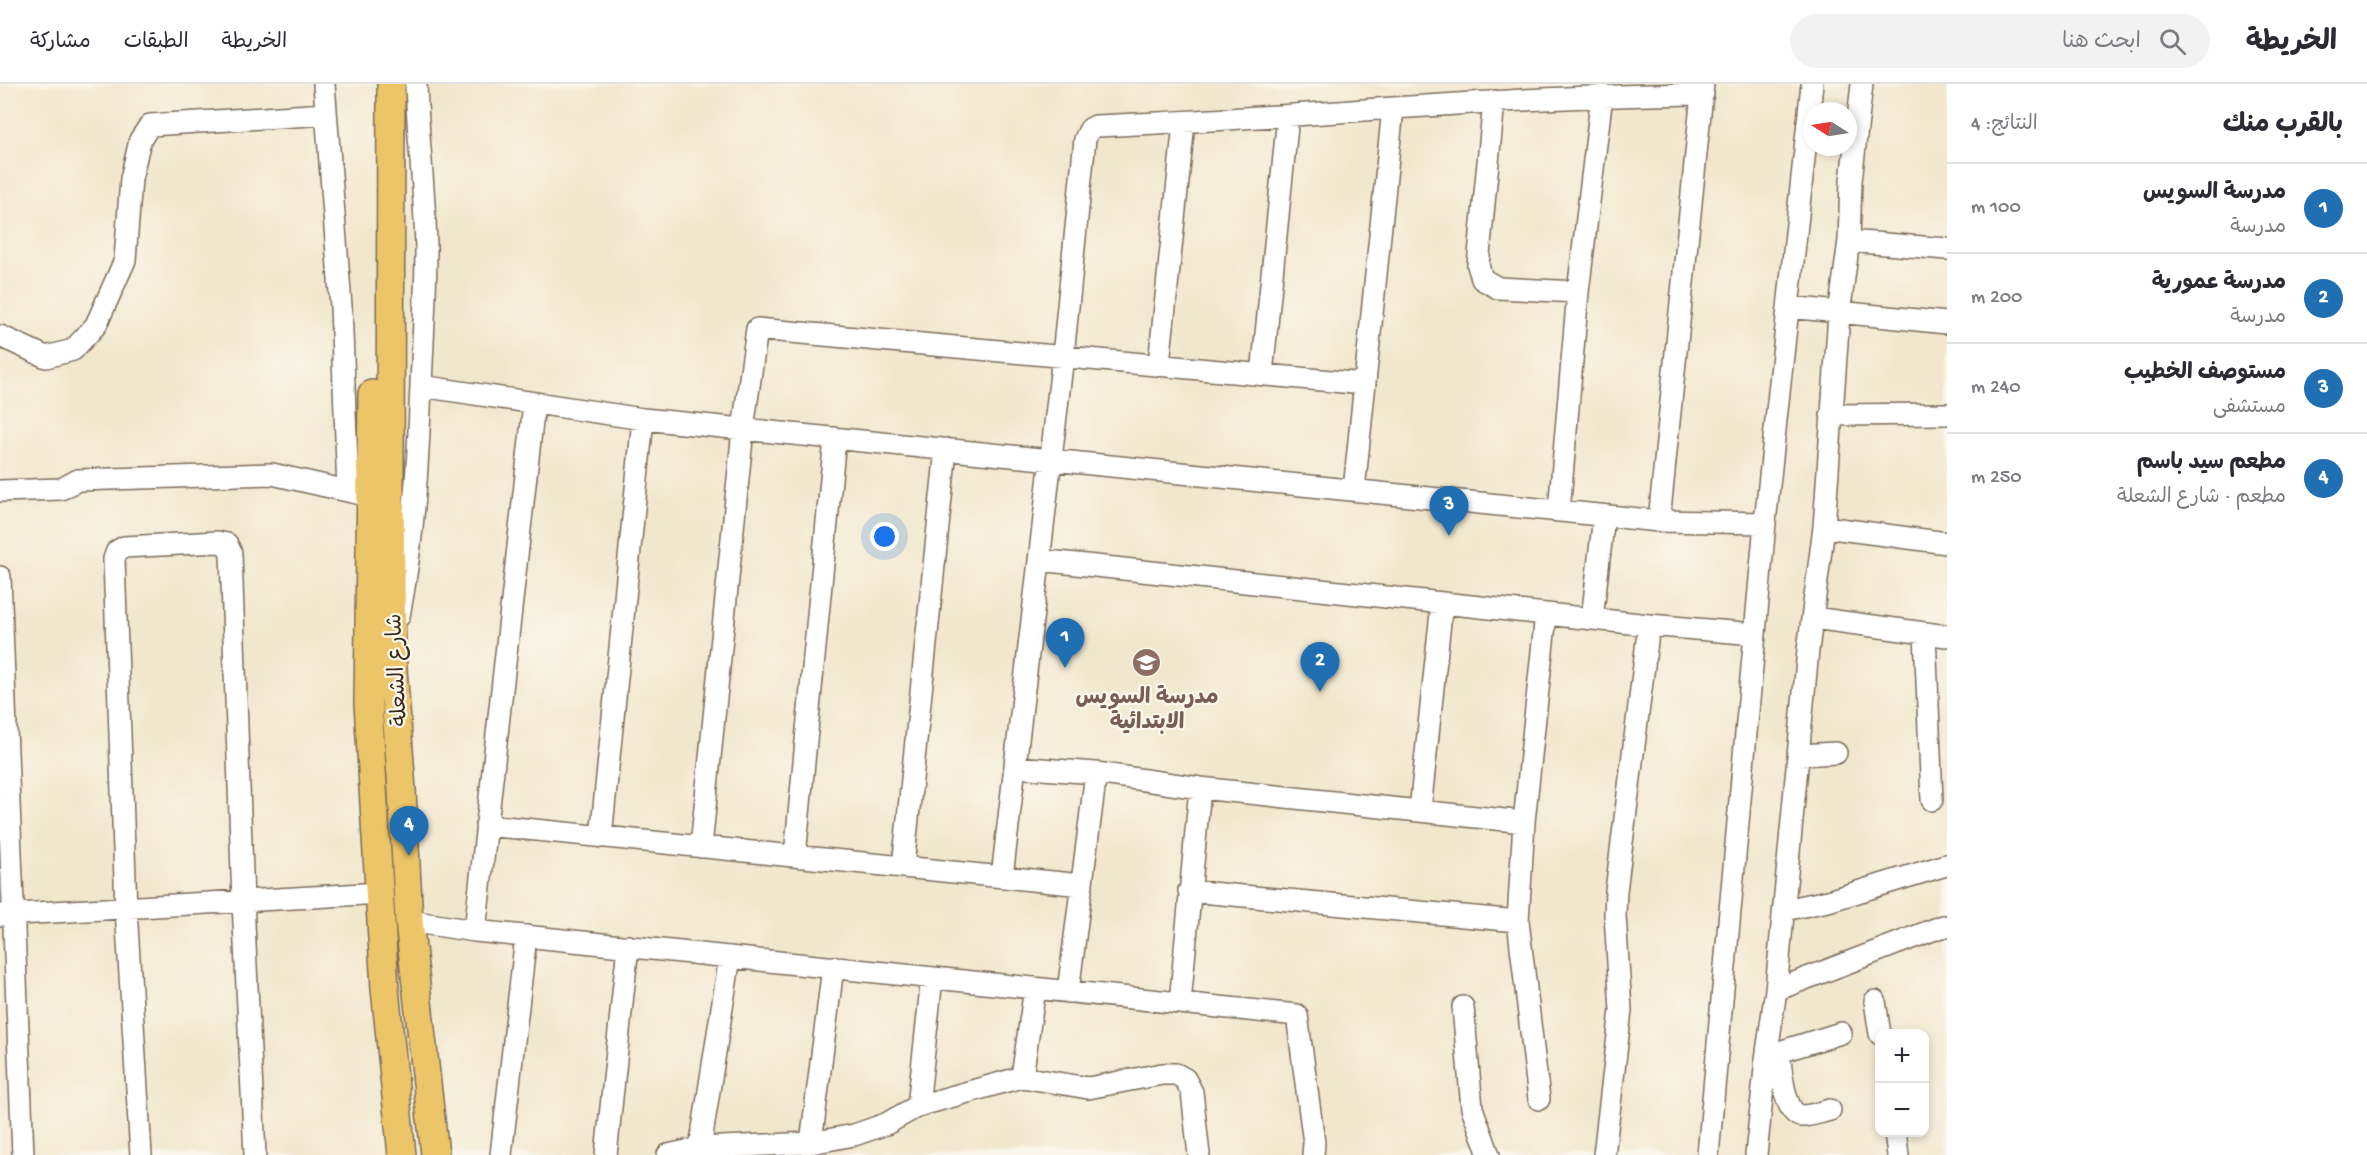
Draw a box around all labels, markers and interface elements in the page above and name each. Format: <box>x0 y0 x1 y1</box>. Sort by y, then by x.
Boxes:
search box <box>1790 14 2210 68</box>
icon: search <box>2156 25 2189 58</box>
text: الخريطة <box>2246 27 2337 60</box>
text: ابحث هنا <box>2062 30 2141 56</box>
text: مشاركة <box>30 31 91 56</box>
text: الطبقات <box>124 31 189 56</box>
text: الخريطة <box>222 31 287 56</box>
north arrow <box>1803 102 1857 156</box>
text: بالقرب منك <box>2223 111 2343 142</box>
text: النتائج: 4 <box>1971 114 2038 137</box>
text: مدرسة السويس <box>2143 181 2286 207</box>
text: 100 m <box>1971 197 2021 220</box>
text: 1 <box>2319 197 2328 220</box>
text: مدرسة <box>2230 217 2286 240</box>
text: مدرسة عمورية <box>2152 271 2286 297</box>
text: 200 m <box>1971 287 2022 310</box>
text: 2 <box>2319 287 2328 310</box>
text: مدرسة <box>2230 307 2286 330</box>
text: مستوصف الخطيب <box>2124 361 2286 387</box>
text: 240 m <box>1971 377 2021 400</box>
text: 3 <box>2318 377 2329 400</box>
text: مستشفى <box>2213 397 2286 420</box>
text: مطعم سيد باسم <box>2137 451 2286 477</box>
text: 250 m <box>1971 467 2022 490</box>
text: 4 <box>2319 467 2328 490</box>
pin: 3 <box>1430 486 1468 536</box>
text: مطعم · شارع الشعلة <box>2117 487 2286 510</box>
your location <box>870 522 899 551</box>
street label: شارع الشعلة <box>383 613 415 727</box>
pin: 1 <box>1046 618 1084 668</box>
pin: 2 <box>1300 642 1340 692</box>
school or university icon: مدرسة السويس الابتدائية <box>1131 647 1163 679</box>
place label: مدرسة السويس الابتدائية <box>1075 685 1219 737</box>
pin: 4 <box>390 806 428 856</box>
map controls <box>1875 1029 1929 1137</box>
button: + <box>1875 1029 1929 1083</box>
button: − <box>1875 1083 1929 1137</box>

